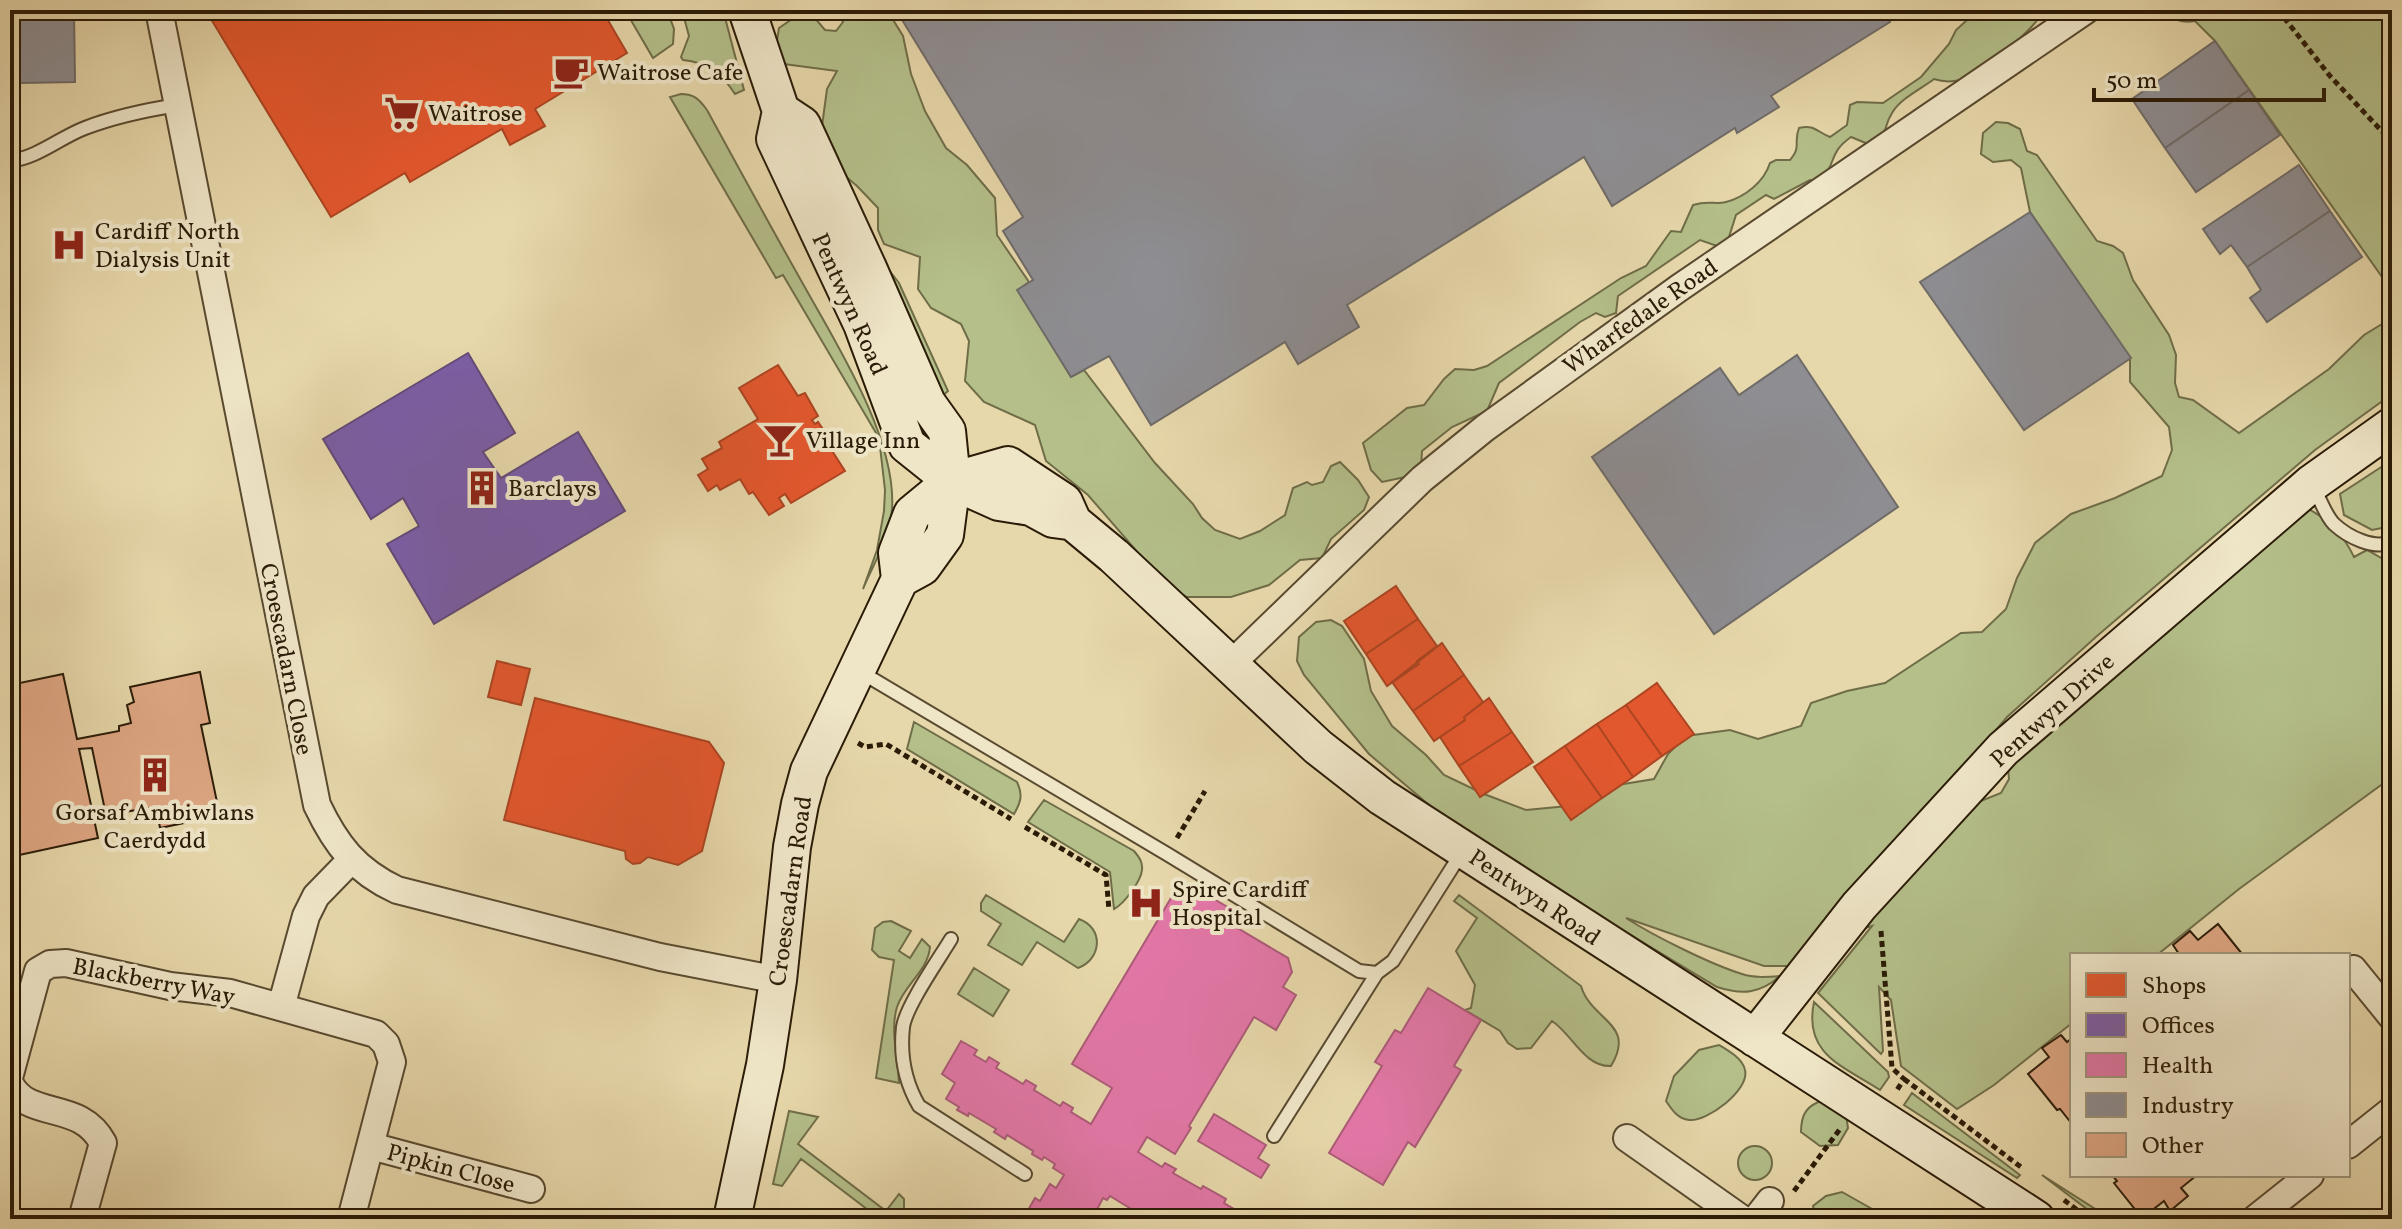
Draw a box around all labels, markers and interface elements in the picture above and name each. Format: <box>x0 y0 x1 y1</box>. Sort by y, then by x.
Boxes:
scale bar <box>2094 52 2324 102</box>
cafe icon: Waitrose Cafe <box>552 53 590 91</box>
place label: Waitrose Cafe <box>597 57 743 91</box>
text: 50 m <box>2106 65 2158 99</box>
supermarket icon: Waitrose <box>383 94 421 132</box>
place label: Waitrose <box>428 98 522 132</box>
place label: Cardiff North Dialysis Unit <box>95 216 240 278</box>
hospital icon: Cardiff North Dialysis Unit <box>50 226 88 264</box>
street label: Pentwyn Road <box>802 228 895 381</box>
street label: Wharfedale Road <box>1557 251 1726 384</box>
bar icon: Village Inn <box>761 421 799 459</box>
place label: Village Inn <box>806 425 920 459</box>
building icon: Barclays <box>463 469 501 507</box>
place label: Barclays <box>508 473 597 507</box>
street label: Croescadarn Close <box>250 561 320 758</box>
street label: Pentwyn Drive <box>1984 646 2123 777</box>
building icon: Gorsaf Ambiwlans Caerdydd <box>136 756 174 794</box>
street label: Croescadarn Road <box>762 794 822 989</box>
place label: Gorsaf Ambiwlans Caerdydd <box>56 797 254 859</box>
street label: Pentwyn Road <box>1461 842 1607 955</box>
place label: Spire Cardiff Hospital <box>1172 874 1309 936</box>
hospital icon: Spire Cardiff Hospital <box>1127 884 1165 922</box>
street label: Blackberry Way <box>69 951 238 1015</box>
legend <box>2070 953 2350 1177</box>
text: Shops <box>2142 970 2206 1004</box>
text: Offices <box>2142 1010 2215 1044</box>
text: Health <box>2142 1050 2213 1084</box>
text: Industry <box>2142 1090 2234 1124</box>
text: Other <box>2142 1130 2204 1164</box>
street label: Pipkin Close <box>383 1137 518 1203</box>

